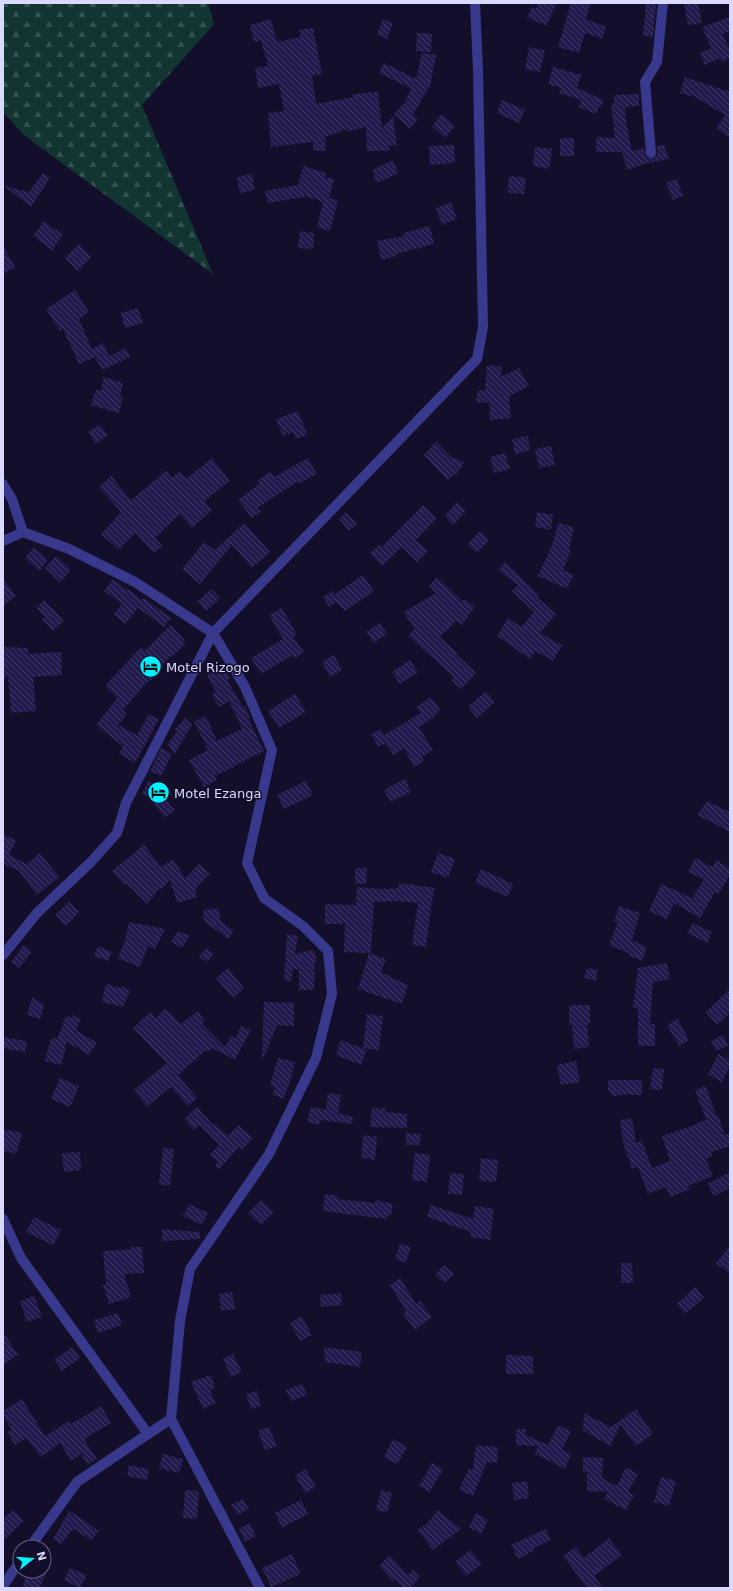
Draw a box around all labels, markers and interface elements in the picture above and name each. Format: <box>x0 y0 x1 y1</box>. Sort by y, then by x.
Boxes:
hotel icon: Motel Rizogo <box>138 654 164 680</box>
place label: Motel Rizogo <box>166 660 250 675</box>
hotel icon: Motel Ezanga <box>145 780 171 806</box>
place label: Motel Ezanga <box>174 786 261 801</box>
north arrow <box>12 1539 52 1579</box>
text: N <box>34 1550 49 1563</box>

